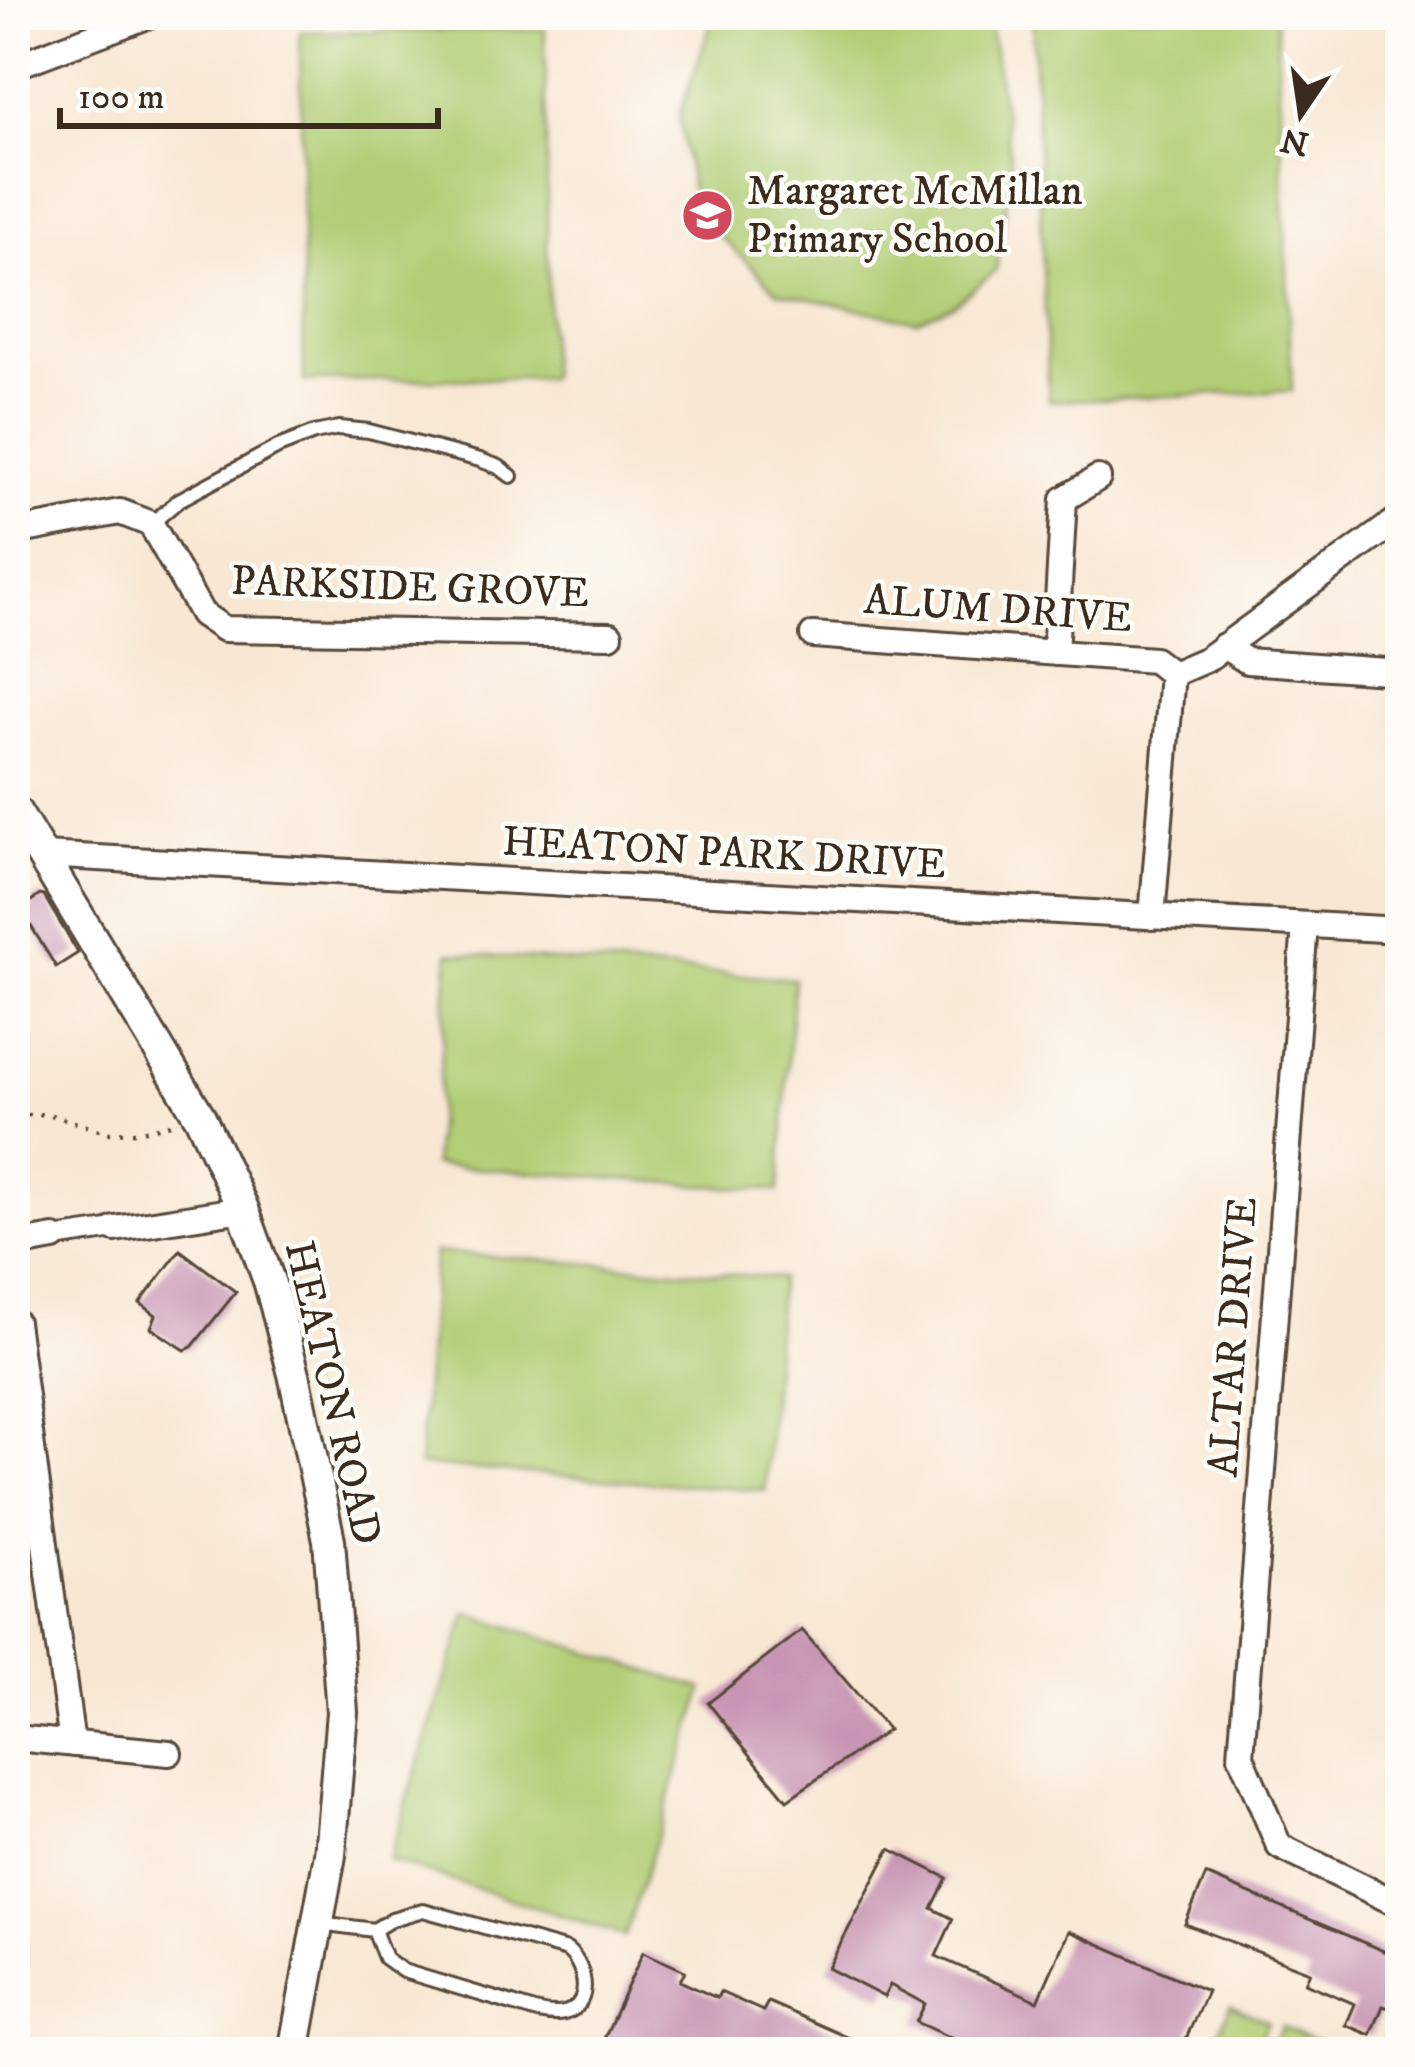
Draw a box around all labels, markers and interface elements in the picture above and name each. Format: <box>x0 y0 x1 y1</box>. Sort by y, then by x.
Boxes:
scale bar <box>60 54 438 128</box>
north arrow <box>1241 54 1361 174</box>
text: 100 m <box>78 75 165 120</box>
text: N <box>1277 118 1313 164</box>
place label: Margaret McMillan Primary School <box>747 166 1083 266</box>
school or university icon: Margaret McMillan Primary School <box>680 188 736 244</box>
street label: PARKSIDE GROVE <box>230 556 590 620</box>
street label: ALUM DRIVE <box>862 575 1134 645</box>
street label: HEATON PARK DRIVE <box>501 816 947 892</box>
street label: ALTAR DRIVE <box>1198 1195 1270 1479</box>
street label: HEATON ROAD <box>272 1236 392 1550</box>

